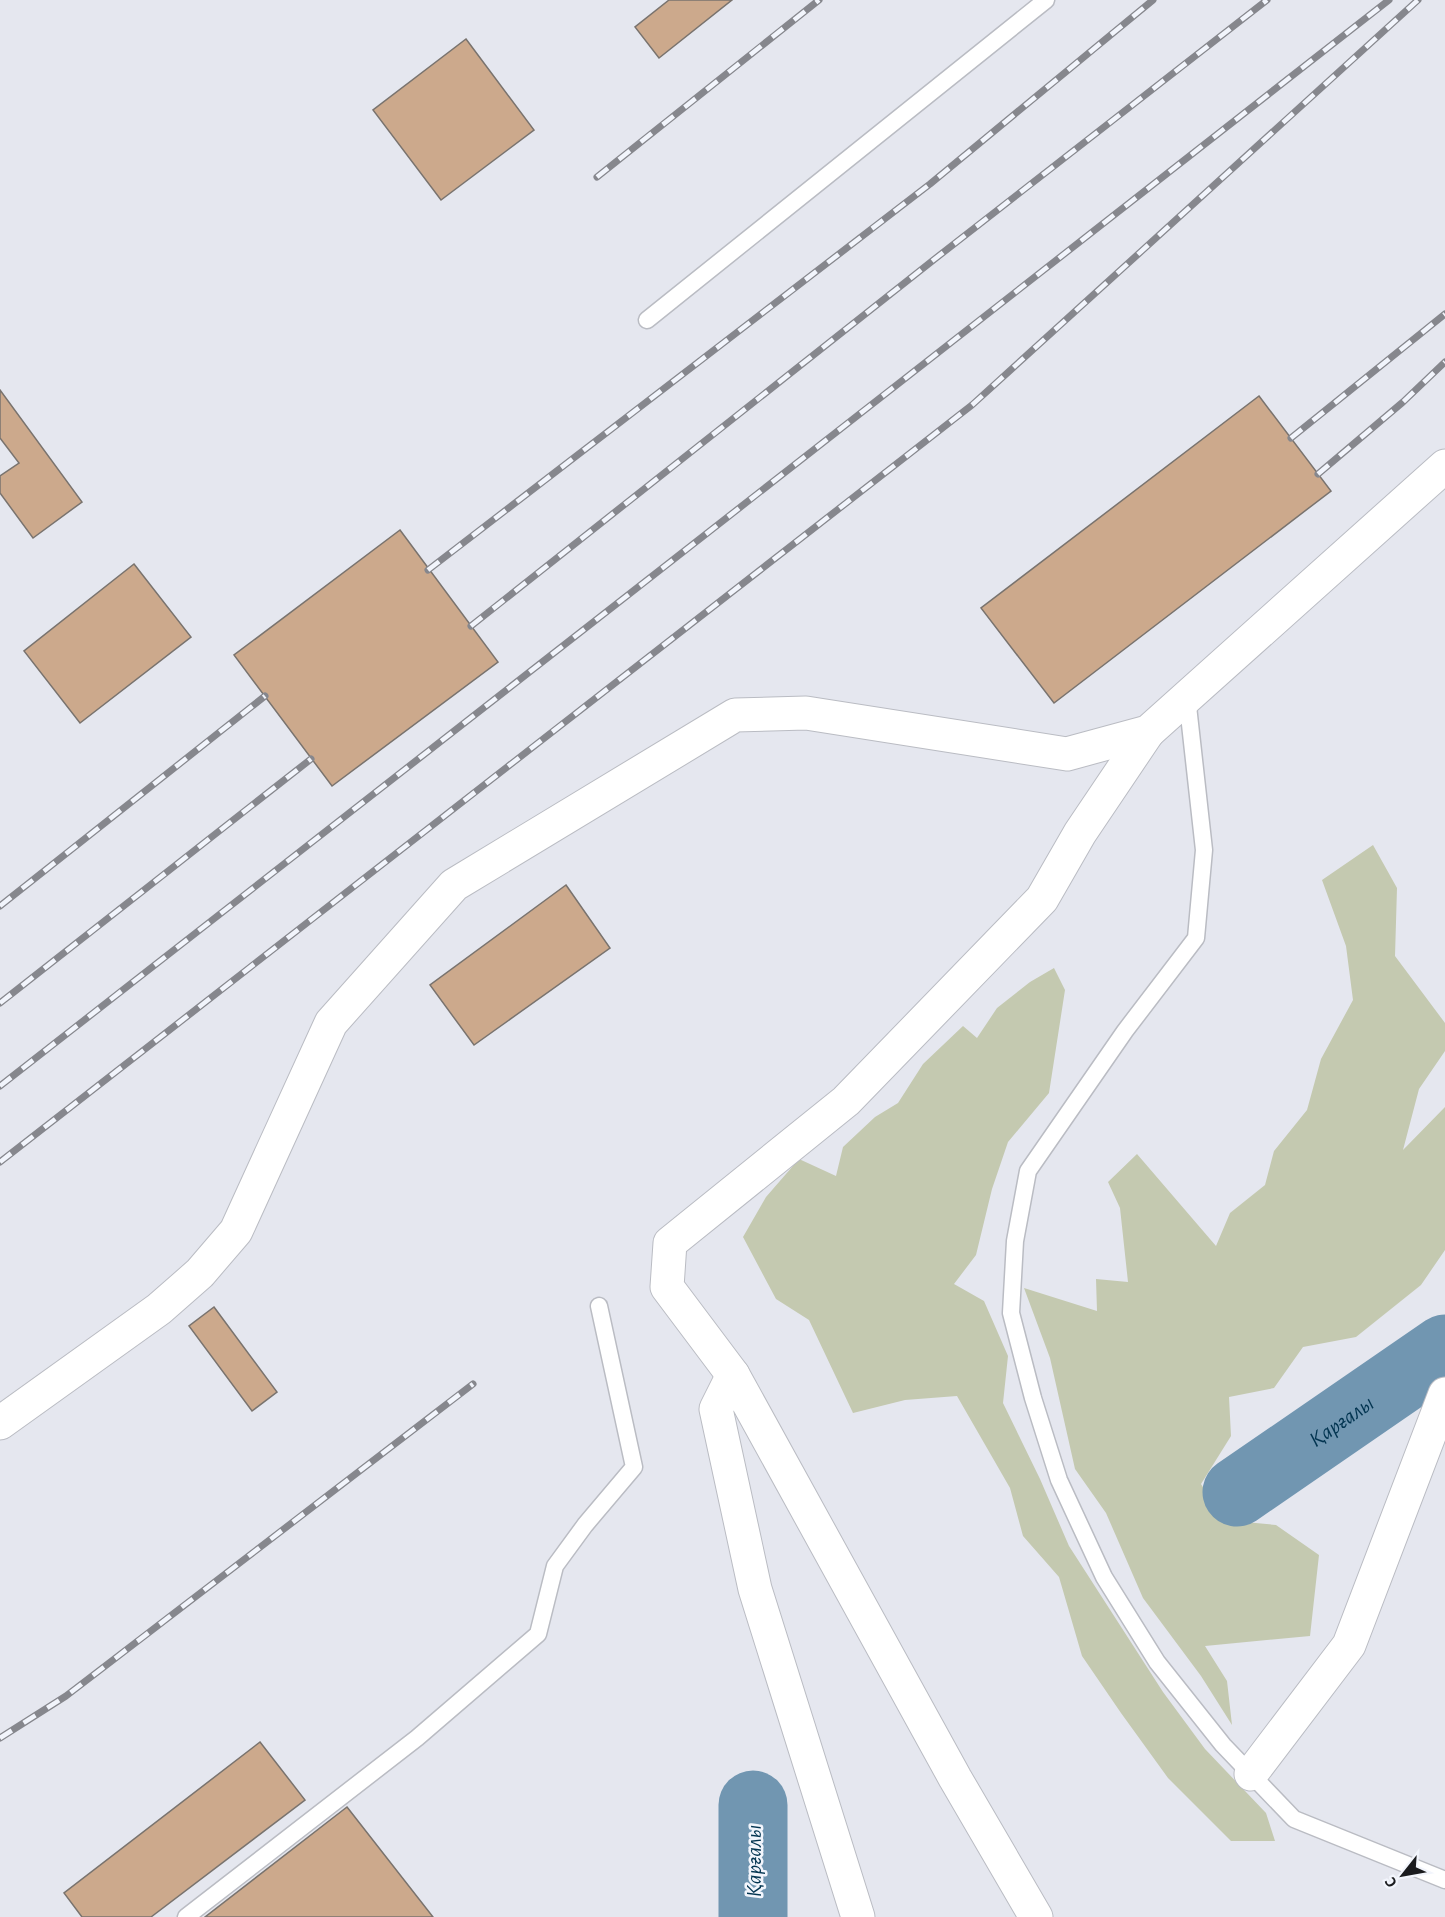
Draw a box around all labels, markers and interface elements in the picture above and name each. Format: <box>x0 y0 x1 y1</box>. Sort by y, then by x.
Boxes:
water label: Қарғалы <box>1305 1392 1378 1451</box>
water label: Қарғалы <box>743 1825 766 1897</box>
north arrow <box>1373 1845 1433 1905</box>
text: С <box>1382 1874 1400 1890</box>

